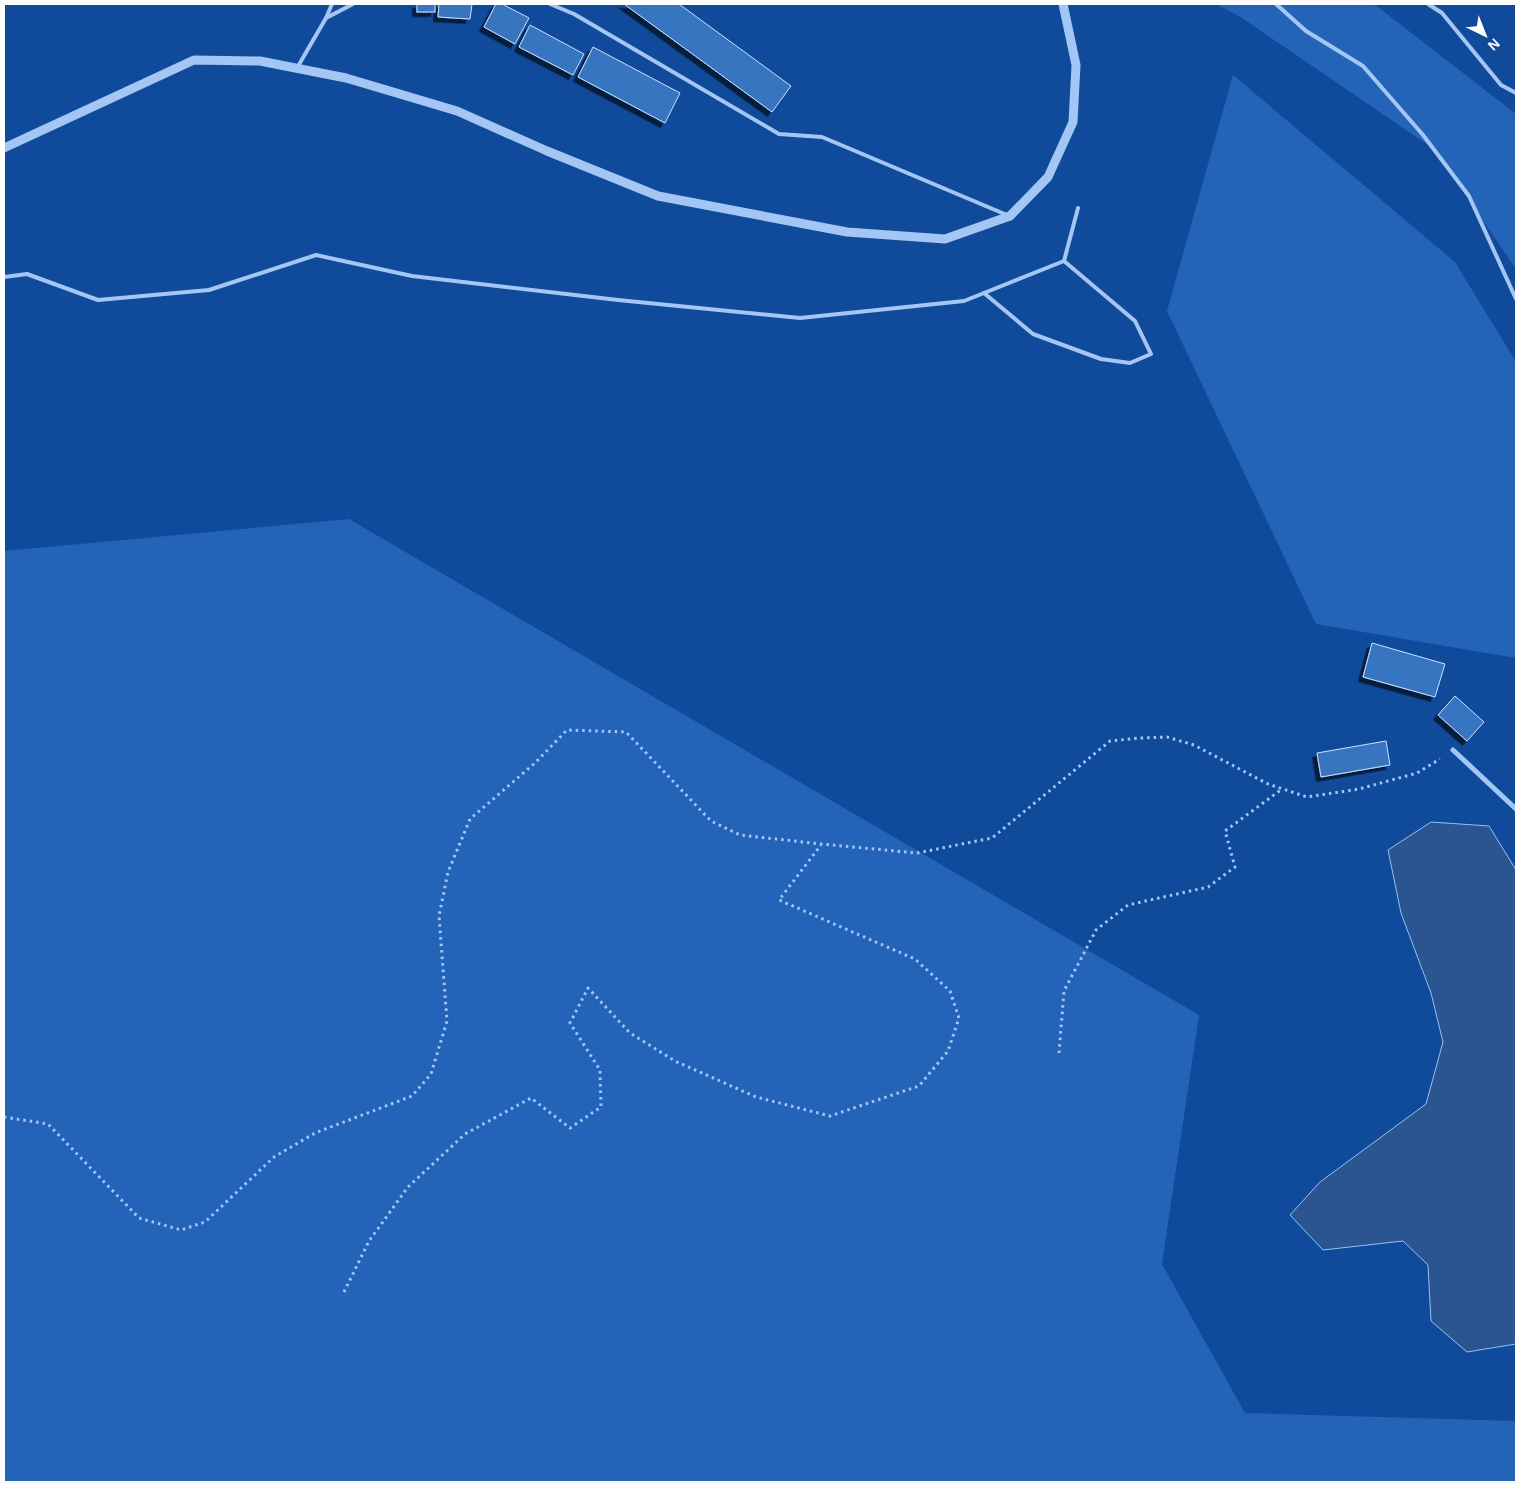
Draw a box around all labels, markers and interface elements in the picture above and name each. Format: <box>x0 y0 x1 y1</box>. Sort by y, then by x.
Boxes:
north arrow <box>1460 10 1510 60</box>
text: N <box>1485 35 1503 54</box>

